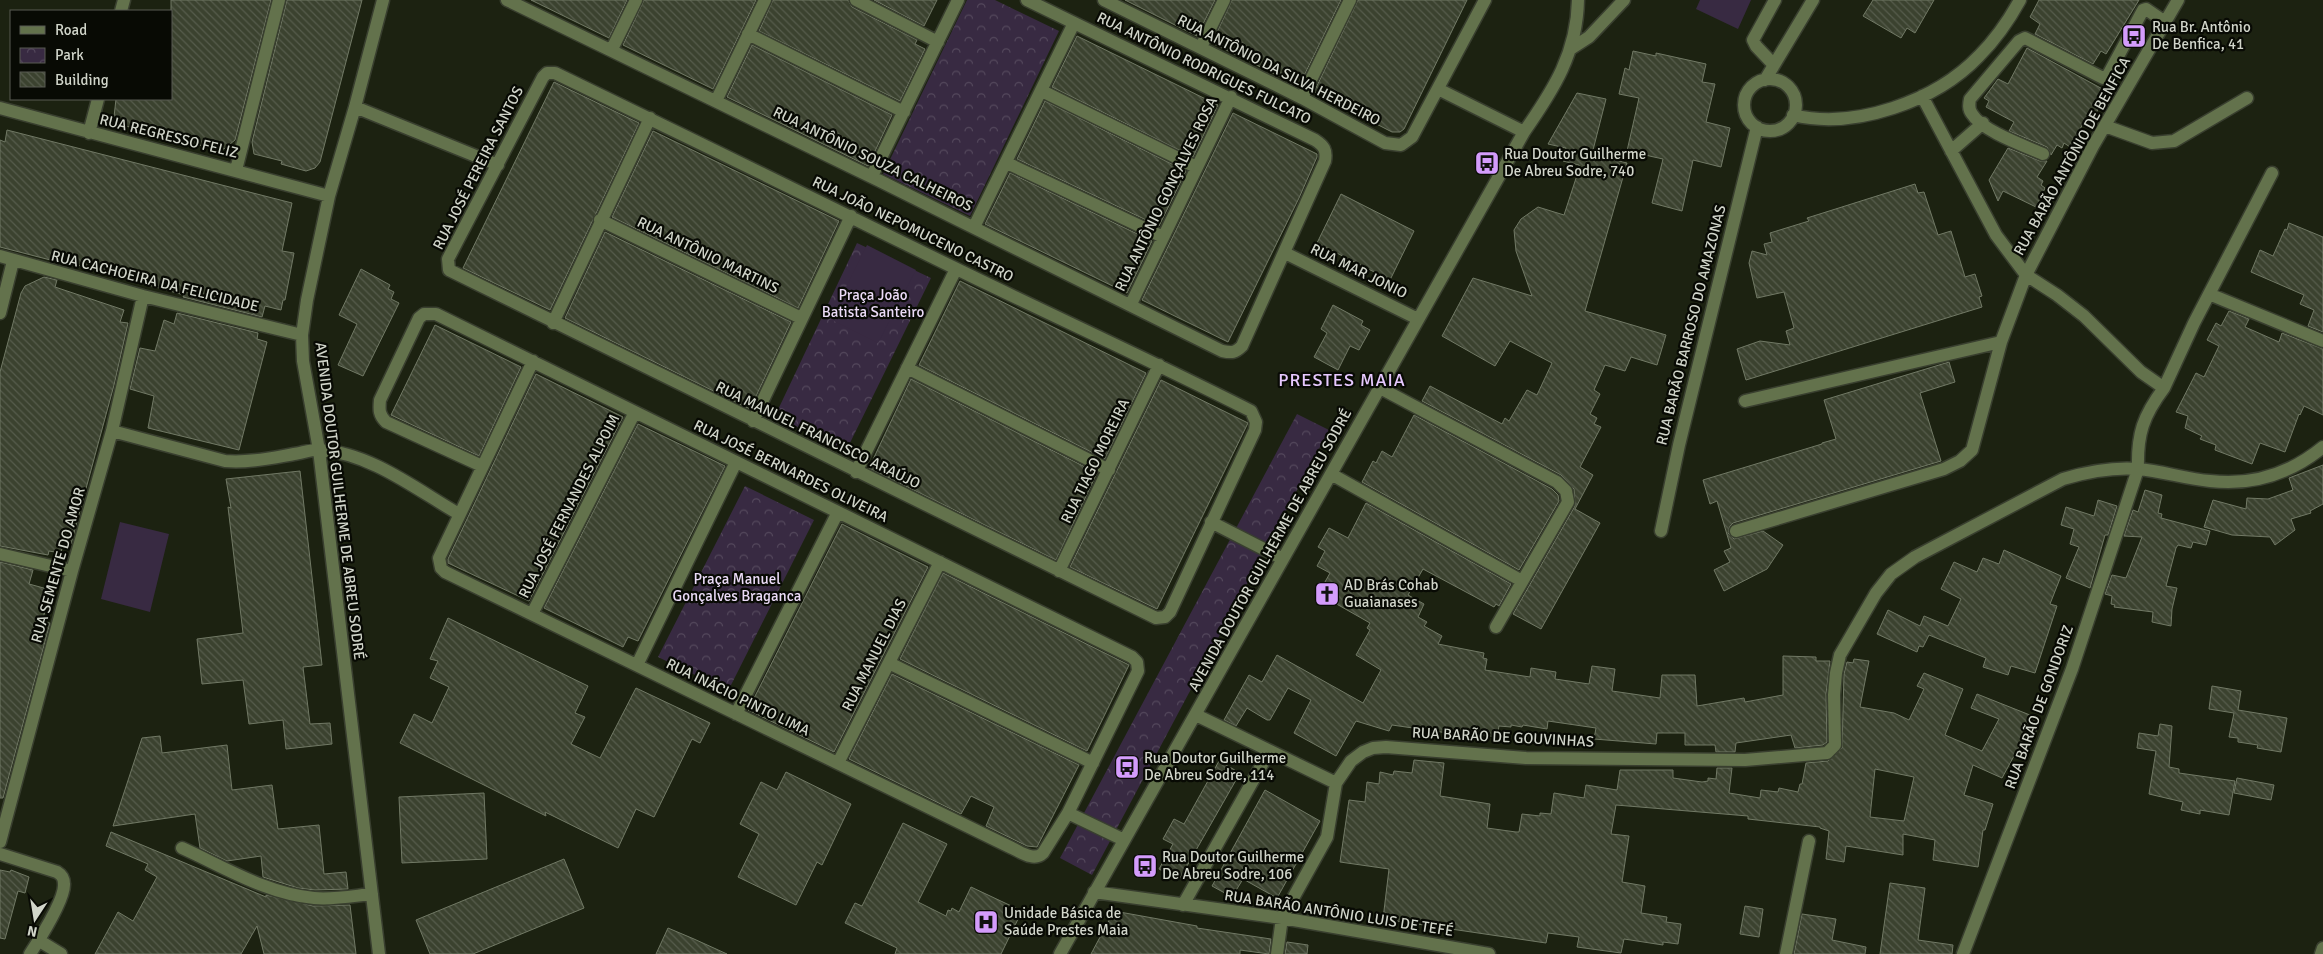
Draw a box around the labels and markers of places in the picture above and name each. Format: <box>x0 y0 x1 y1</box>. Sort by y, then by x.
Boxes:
place label: Rua Br. Antônio De Benfica, 41 <box>2152 18 2251 53</box>
bus stop icon: Rua Br. Antônio De Benfica, 41 <box>2121 23 2147 49</box>
place label: Rua Doutor Guilherme De Abreu Sodre, 740 <box>1504 145 1646 180</box>
bus stop icon: Rua Doutor Guilherme De Abreu Sodre, 740 <box>1474 150 1500 176</box>
place label: AD Brás Cohab Guaianases <box>1344 576 1438 611</box>
church icon: AD Brás Cohab Guaianases <box>1314 581 1340 607</box>
place label: Rua Doutor Guilherme De Abreu Sodre, 114 <box>1144 749 1286 784</box>
bus stop icon: Rua Doutor Guilherme De Abreu Sodre, 114 <box>1114 754 1140 780</box>
place label: Rua Doutor Guilherme De Abreu Sodre, 106 <box>1162 848 1304 883</box>
bus stop icon: Rua Doutor Guilherme De Abreu Sodre, 106 <box>1132 853 1158 879</box>
place label: Unidade Básica de Saúde Prestes Maia <box>1004 904 1128 939</box>
hospital icon: Unidade Básica de Saúde Prestes Maia <box>973 909 999 935</box>

